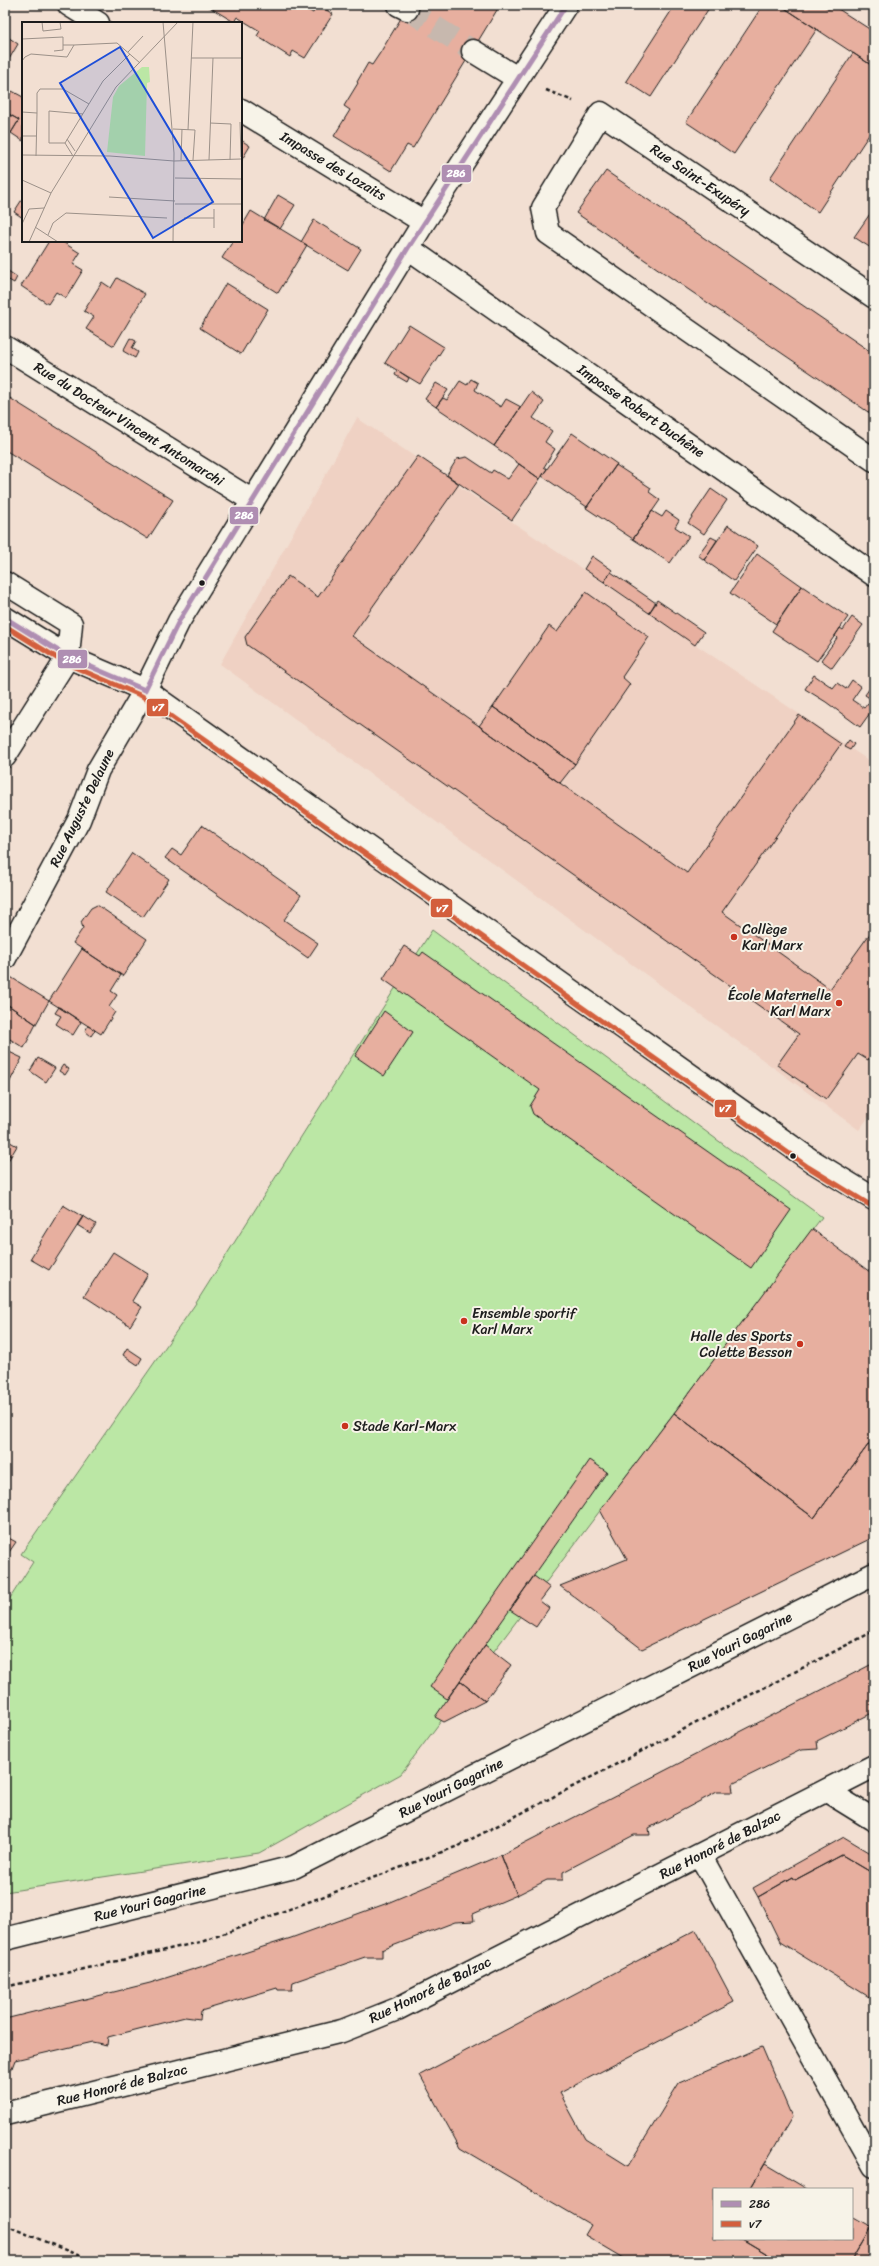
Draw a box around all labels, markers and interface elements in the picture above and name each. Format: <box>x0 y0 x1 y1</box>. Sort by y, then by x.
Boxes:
inset map <box>22 22 242 242</box>
street label: Impasse des Lozaits <box>274 124 391 208</box>
street label: Rue Saint-Exupéry <box>645 137 756 223</box>
line badge: 286 <box>441 164 472 183</box>
text: 286 <box>445 164 466 183</box>
street label: Rue du Docteur Vincent Antomarchi <box>29 355 230 494</box>
street label: Impasse Robert Duchêne <box>571 357 710 465</box>
line badge: 286 <box>229 506 259 525</box>
text: 286 <box>233 506 254 525</box>
unlabelled marker <box>197 578 207 588</box>
line badge: 286 <box>57 649 88 669</box>
text: 286 <box>61 650 82 669</box>
line badge: v7 <box>146 698 169 717</box>
text: v7 <box>152 698 165 717</box>
street label: Rue Auguste Delaune <box>42 744 122 871</box>
line badge: v7 <box>430 898 453 918</box>
text: v7 <box>436 899 449 918</box>
place label: Collège Karl Marx <box>742 917 804 958</box>
marker: Collège Karl Marx <box>729 932 739 942</box>
place label: École Maternelle Karl Marx <box>728 983 832 1024</box>
marker: École Maternelle Karl Marx <box>834 998 844 1008</box>
line badge: v7 <box>714 1099 737 1118</box>
text: v7 <box>719 1099 732 1118</box>
unlabelled marker <box>788 1151 798 1161</box>
place label: Ensemble sportif Karl Marx <box>472 1301 578 1342</box>
marker: Ensemble sportif Karl Marx <box>459 1316 469 1326</box>
place label: Halle des Sports Colette Besson <box>690 1324 793 1365</box>
marker: Halle des Sports Colette Besson <box>795 1339 805 1349</box>
place label: Stade Karl-Marx <box>353 1414 457 1439</box>
marker: Stade Karl-Marx <box>340 1421 350 1431</box>
street label: Rue Youri Gagarine <box>683 1605 797 1679</box>
street label: Rue Youri Gagarine <box>394 1751 508 1825</box>
street label: Rue Honoré de Balzac <box>655 1804 785 1886</box>
street label: Rue Youri Gagarine <box>91 1877 209 1929</box>
street label: Rue Honoré de Balzac <box>364 1949 496 2031</box>
street label: Rue Honoré de Balzac <box>54 2057 190 2113</box>
legend <box>713 2188 853 2240</box>
text: 286 <box>749 2193 770 2215</box>
text: v7 <box>749 2213 763 2235</box>

